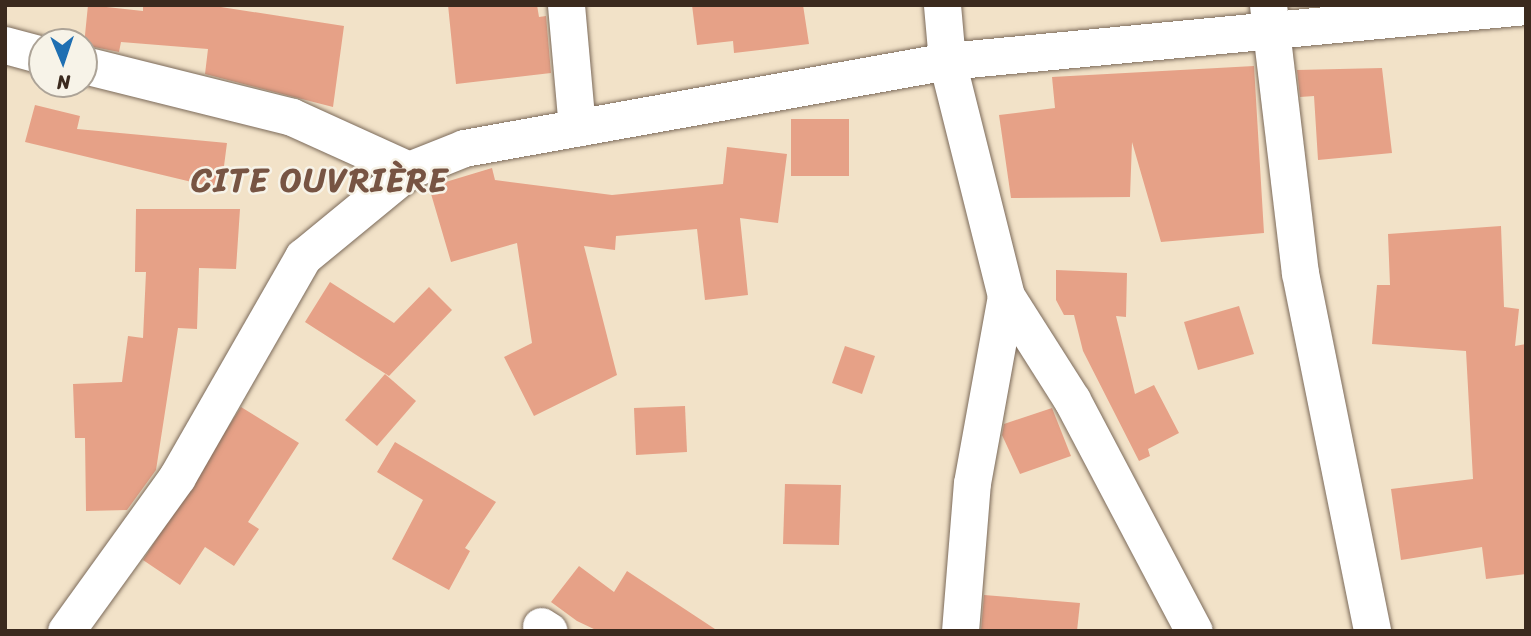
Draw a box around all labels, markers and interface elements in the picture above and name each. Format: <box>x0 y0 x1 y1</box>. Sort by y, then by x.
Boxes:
north arrow <box>28 28 98 98</box>
text: N <box>57 66 71 99</box>
district label: CITE OUVRIÈRE <box>195 161 445 201</box>

